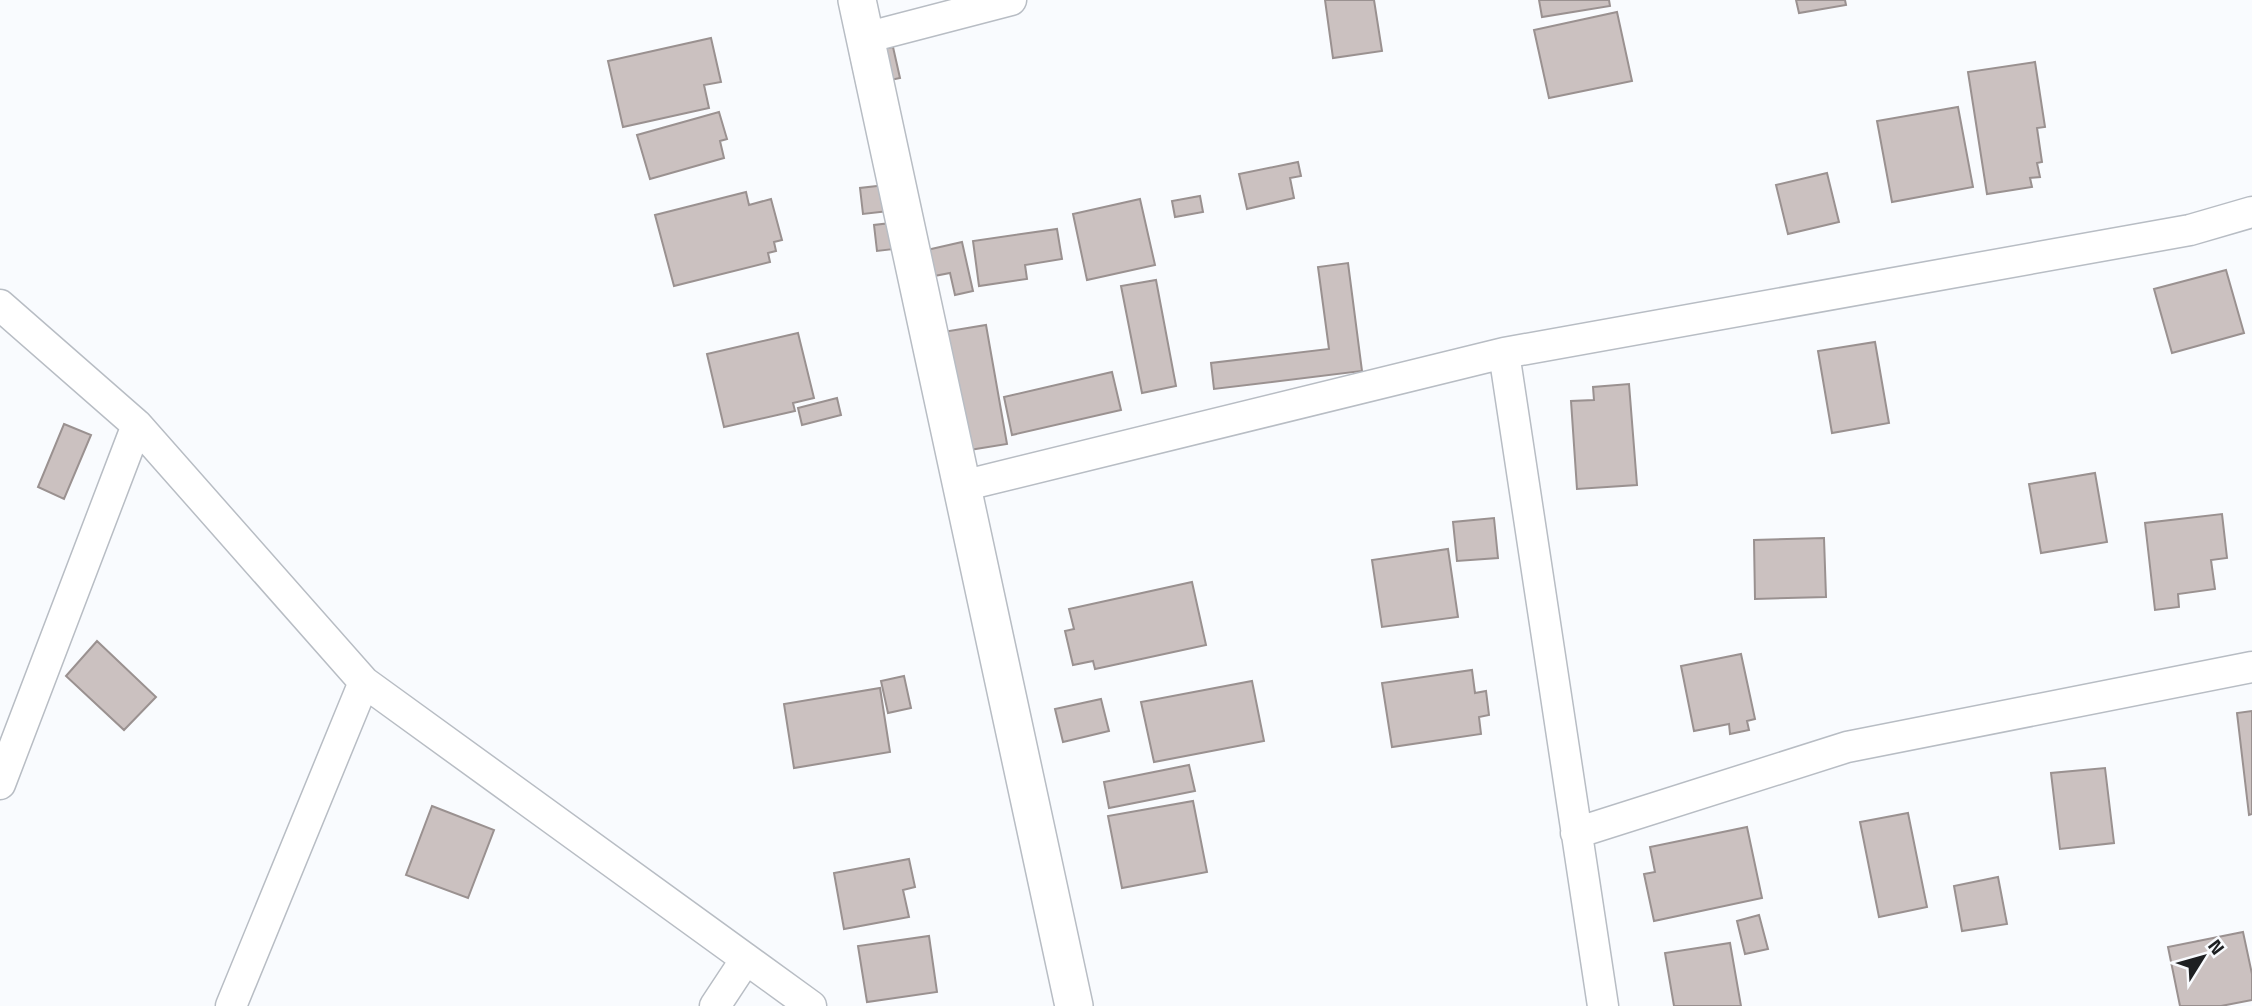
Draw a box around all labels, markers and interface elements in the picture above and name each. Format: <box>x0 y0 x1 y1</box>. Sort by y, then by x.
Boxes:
north arrow <box>2168 922 2238 992</box>
text: N <box>2201 932 2233 960</box>

